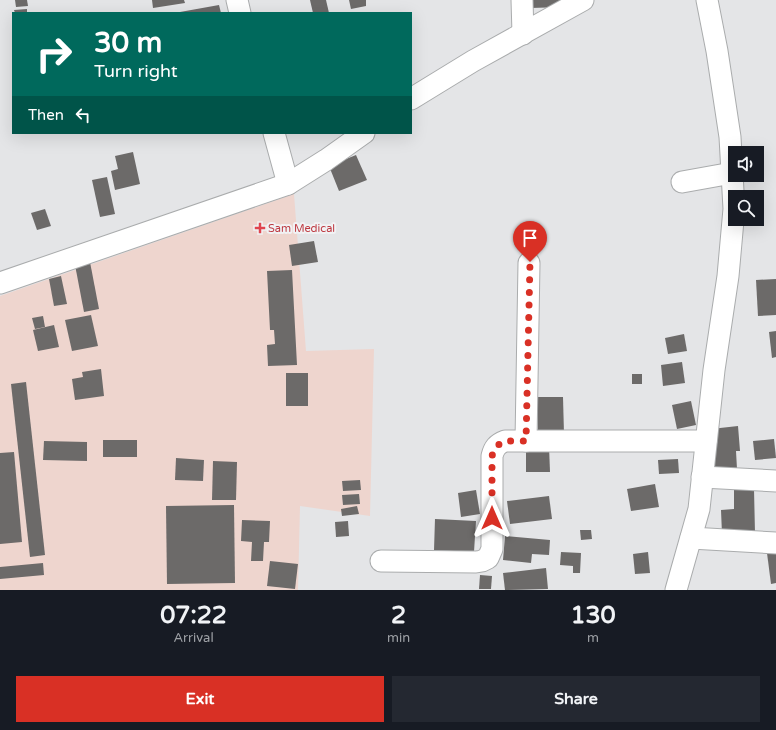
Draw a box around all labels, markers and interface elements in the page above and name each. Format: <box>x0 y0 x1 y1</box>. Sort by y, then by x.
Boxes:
text: 30 m <box>94 26 162 60</box>
icon: right <box>28 28 80 80</box>
text: Turn right <box>94 60 178 82</box>
icon: left <box>72 104 94 126</box>
text: Then <box>28 106 64 124</box>
map controls <box>728 146 764 226</box>
button: sound <box>728 146 764 182</box>
button: search <box>728 190 764 226</box>
pin <box>513 221 547 262</box>
place label: Sam Medical <box>268 222 335 235</box>
marker: Sam Medical <box>255 223 265 233</box>
icon: arrive <box>519 227 541 249</box>
position arrow <box>471 497 513 539</box>
text: 07:22 <box>160 601 227 630</box>
text: 2 <box>391 601 406 630</box>
text: 130 <box>570 601 616 630</box>
text: Arrival <box>173 630 214 646</box>
text: min <box>387 630 410 646</box>
text: m <box>587 630 599 646</box>
button: Exit <box>16 676 384 722</box>
button: Share <box>392 676 760 722</box>

